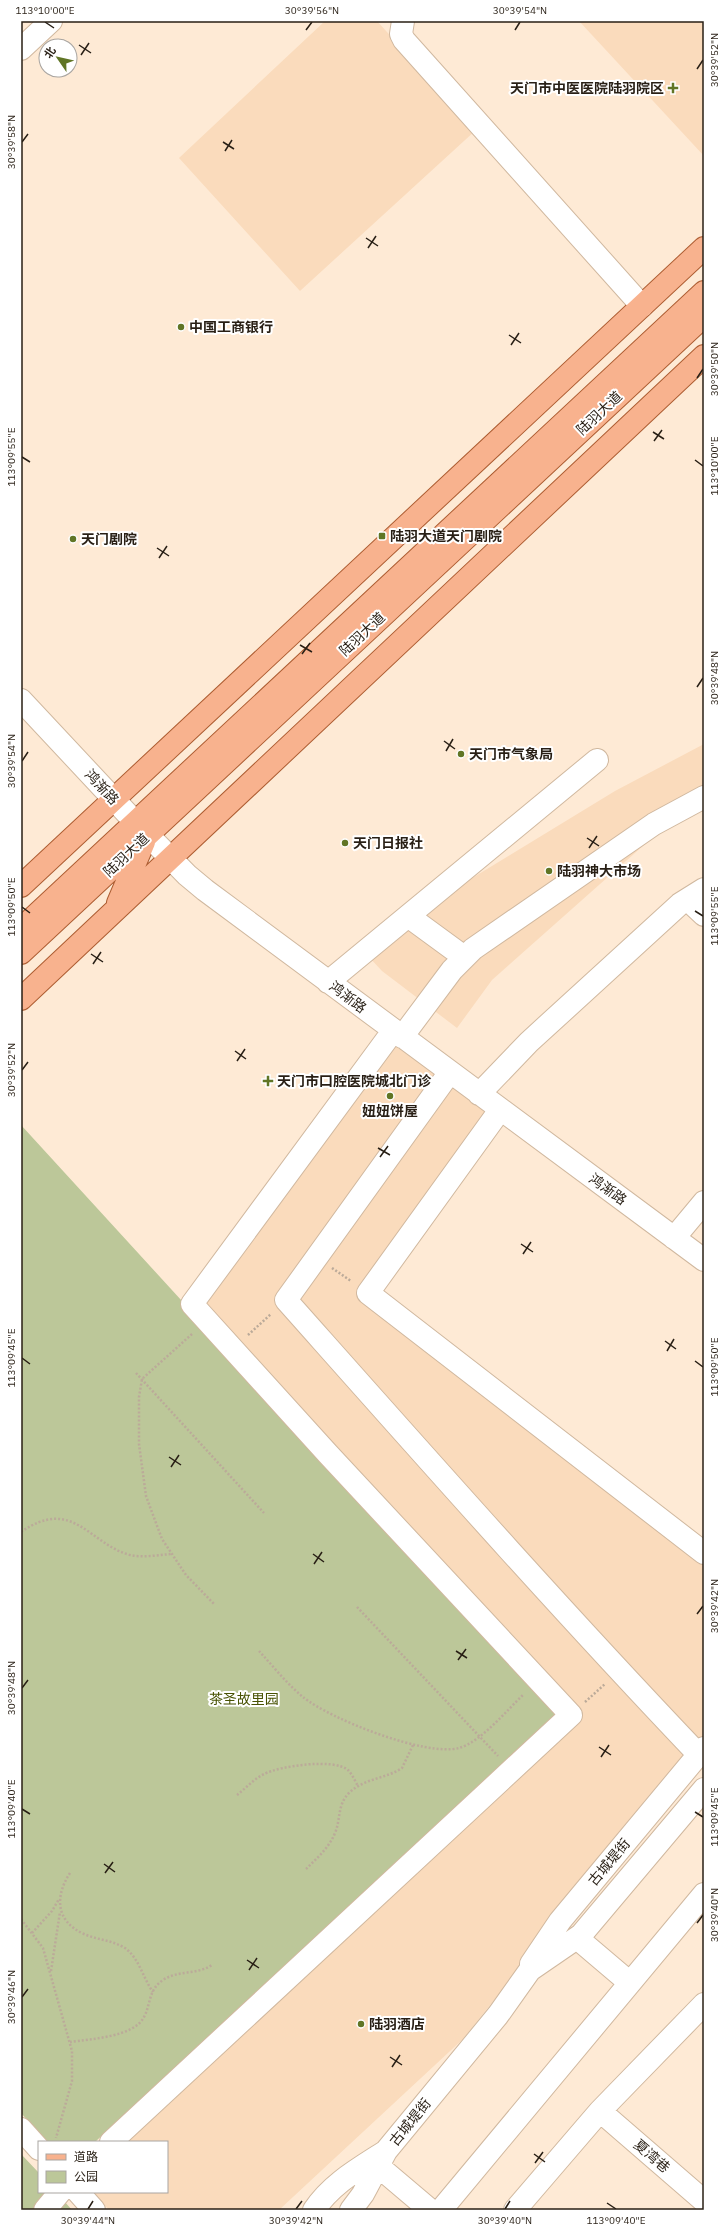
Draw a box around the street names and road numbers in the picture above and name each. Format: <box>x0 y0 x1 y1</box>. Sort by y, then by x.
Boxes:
street label: 陆羽大道 <box>572 387 626 439</box>
street label: 陆羽大道 <box>335 608 389 660</box>
street label: 鸿渐路 <box>81 766 123 808</box>
street label: 陆羽大道 <box>99 829 153 881</box>
street label: 鸿渐路 <box>326 977 370 1017</box>
street label: 鸿渐路 <box>586 1169 630 1209</box>
street label: 古城堤街 <box>584 1835 634 1889</box>
street label: 古城堤街 <box>385 2095 435 2149</box>
street label: 夏湾巷 <box>630 2135 674 2177</box>

